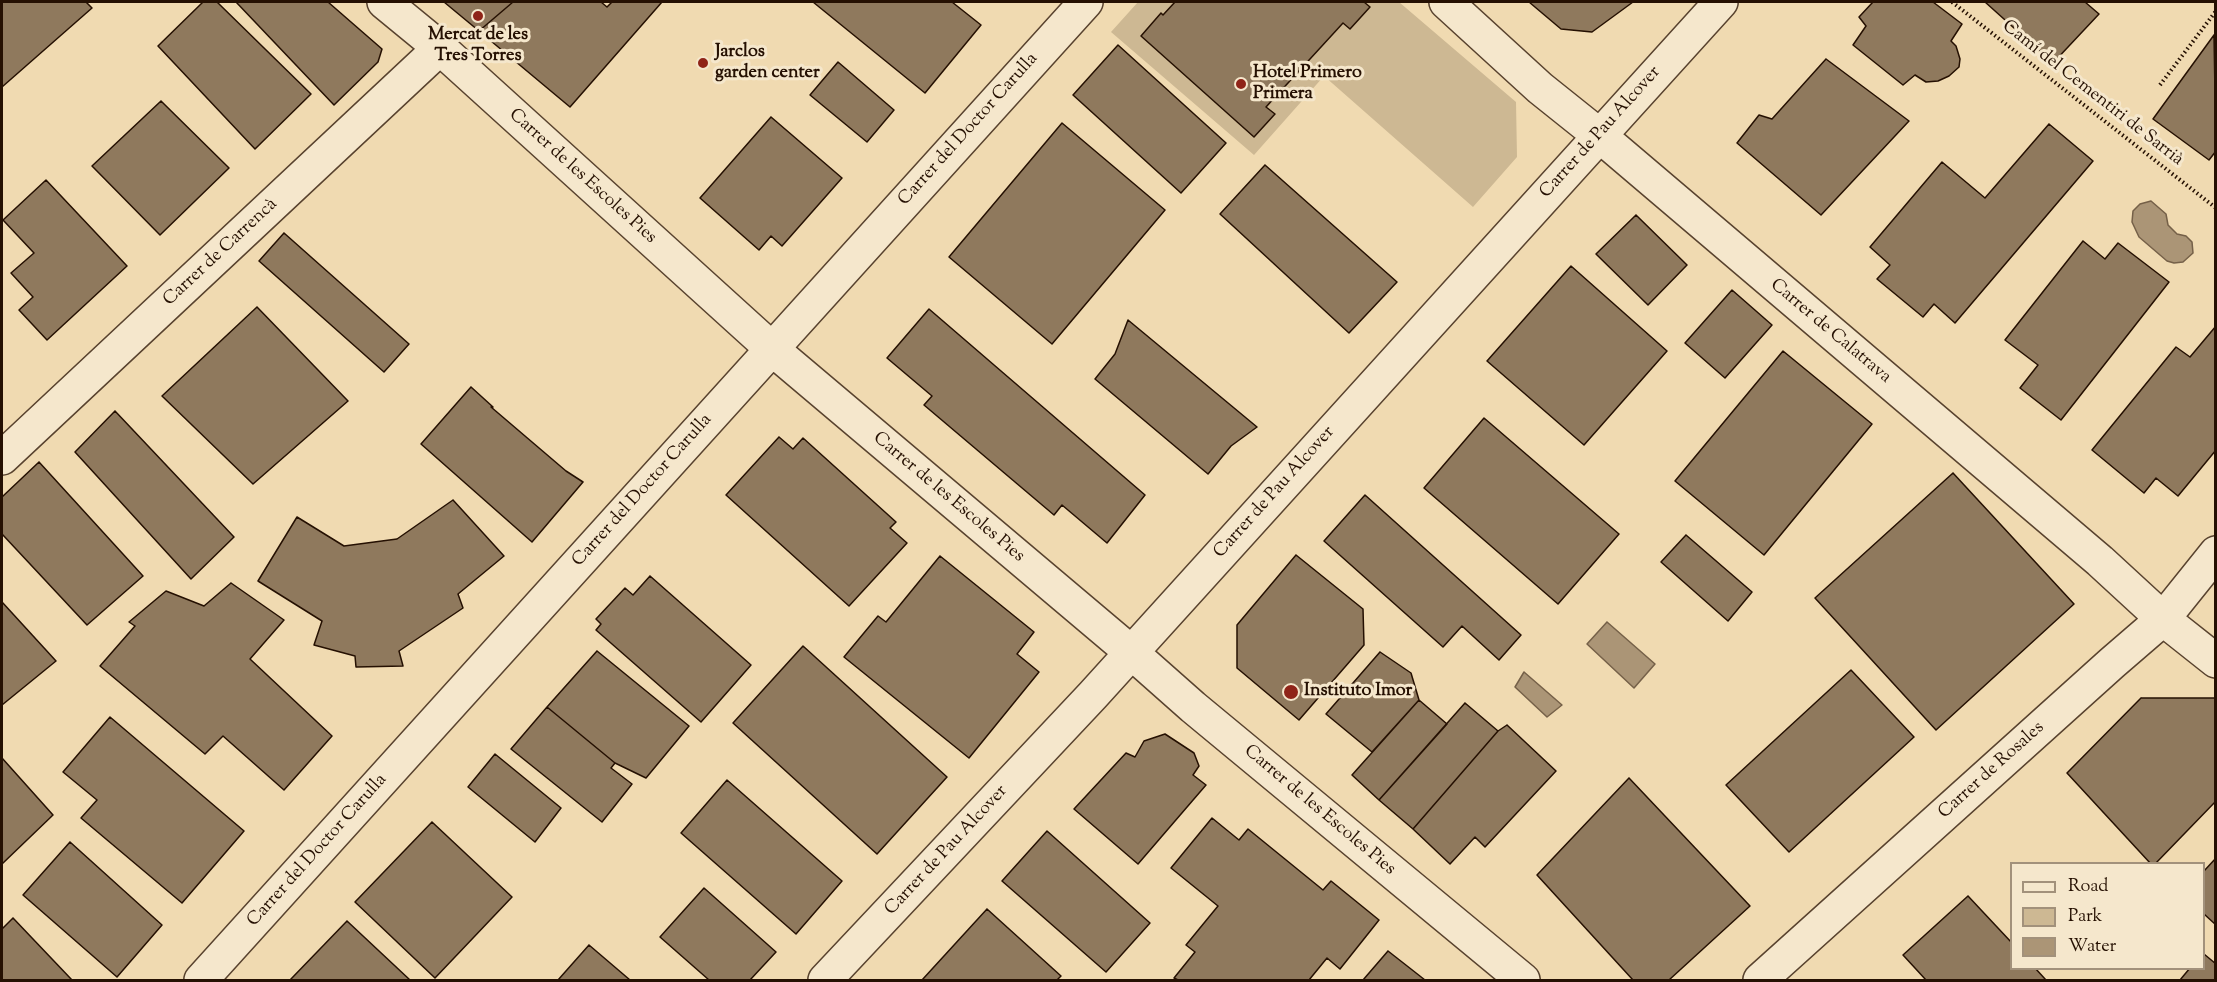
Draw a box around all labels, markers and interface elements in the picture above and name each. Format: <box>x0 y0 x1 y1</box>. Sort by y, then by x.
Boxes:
marker: Mercat de les Tres Torres <box>471 9 485 23</box>
street label: Camí del Cementiri de Sarrià <box>1997 16 2187 172</box>
place label: Mercat de les Tres Torres <box>428 25 528 68</box>
place label: Jarclos garden center <box>715 42 820 84</box>
street label: Carrer del Doctor Carulla <box>895 49 1043 211</box>
marker: Jarclos garden center <box>696 56 710 70</box>
place label: Hotel Primero Primera <box>1253 63 1362 106</box>
street label: Carrer de Pau Alcover <box>1536 63 1666 203</box>
marker: Hotel Primero Primera <box>1234 77 1248 91</box>
street label: Carrer de les Escoles Pies <box>504 105 660 249</box>
street label: Carrer de Carrencà <box>159 195 283 311</box>
street label: Carrer de Calatrava <box>1765 275 1895 389</box>
street label: Carrer del Doctor Carulla <box>569 410 717 572</box>
street label: Carrer de Pau Alcover <box>1210 423 1340 563</box>
street label: Carrer de les Escoles Pies <box>868 428 1028 568</box>
place label: Instituto Imor <box>1304 681 1412 703</box>
marker: Instituto Imor <box>1282 683 1300 701</box>
street label: Carrer de Rosales <box>1935 718 2049 824</box>
street label: Carrer de les Escoles Pies <box>1239 741 1399 881</box>
street label: Carrer del Doctor Carulla <box>244 770 392 932</box>
street label: Carrer de Pau Alcover <box>881 781 1013 921</box>
legend <box>2010 862 2205 970</box>
text: Road <box>2068 874 2108 900</box>
text: Park <box>2068 904 2102 930</box>
text: Water <box>2068 934 2116 960</box>

